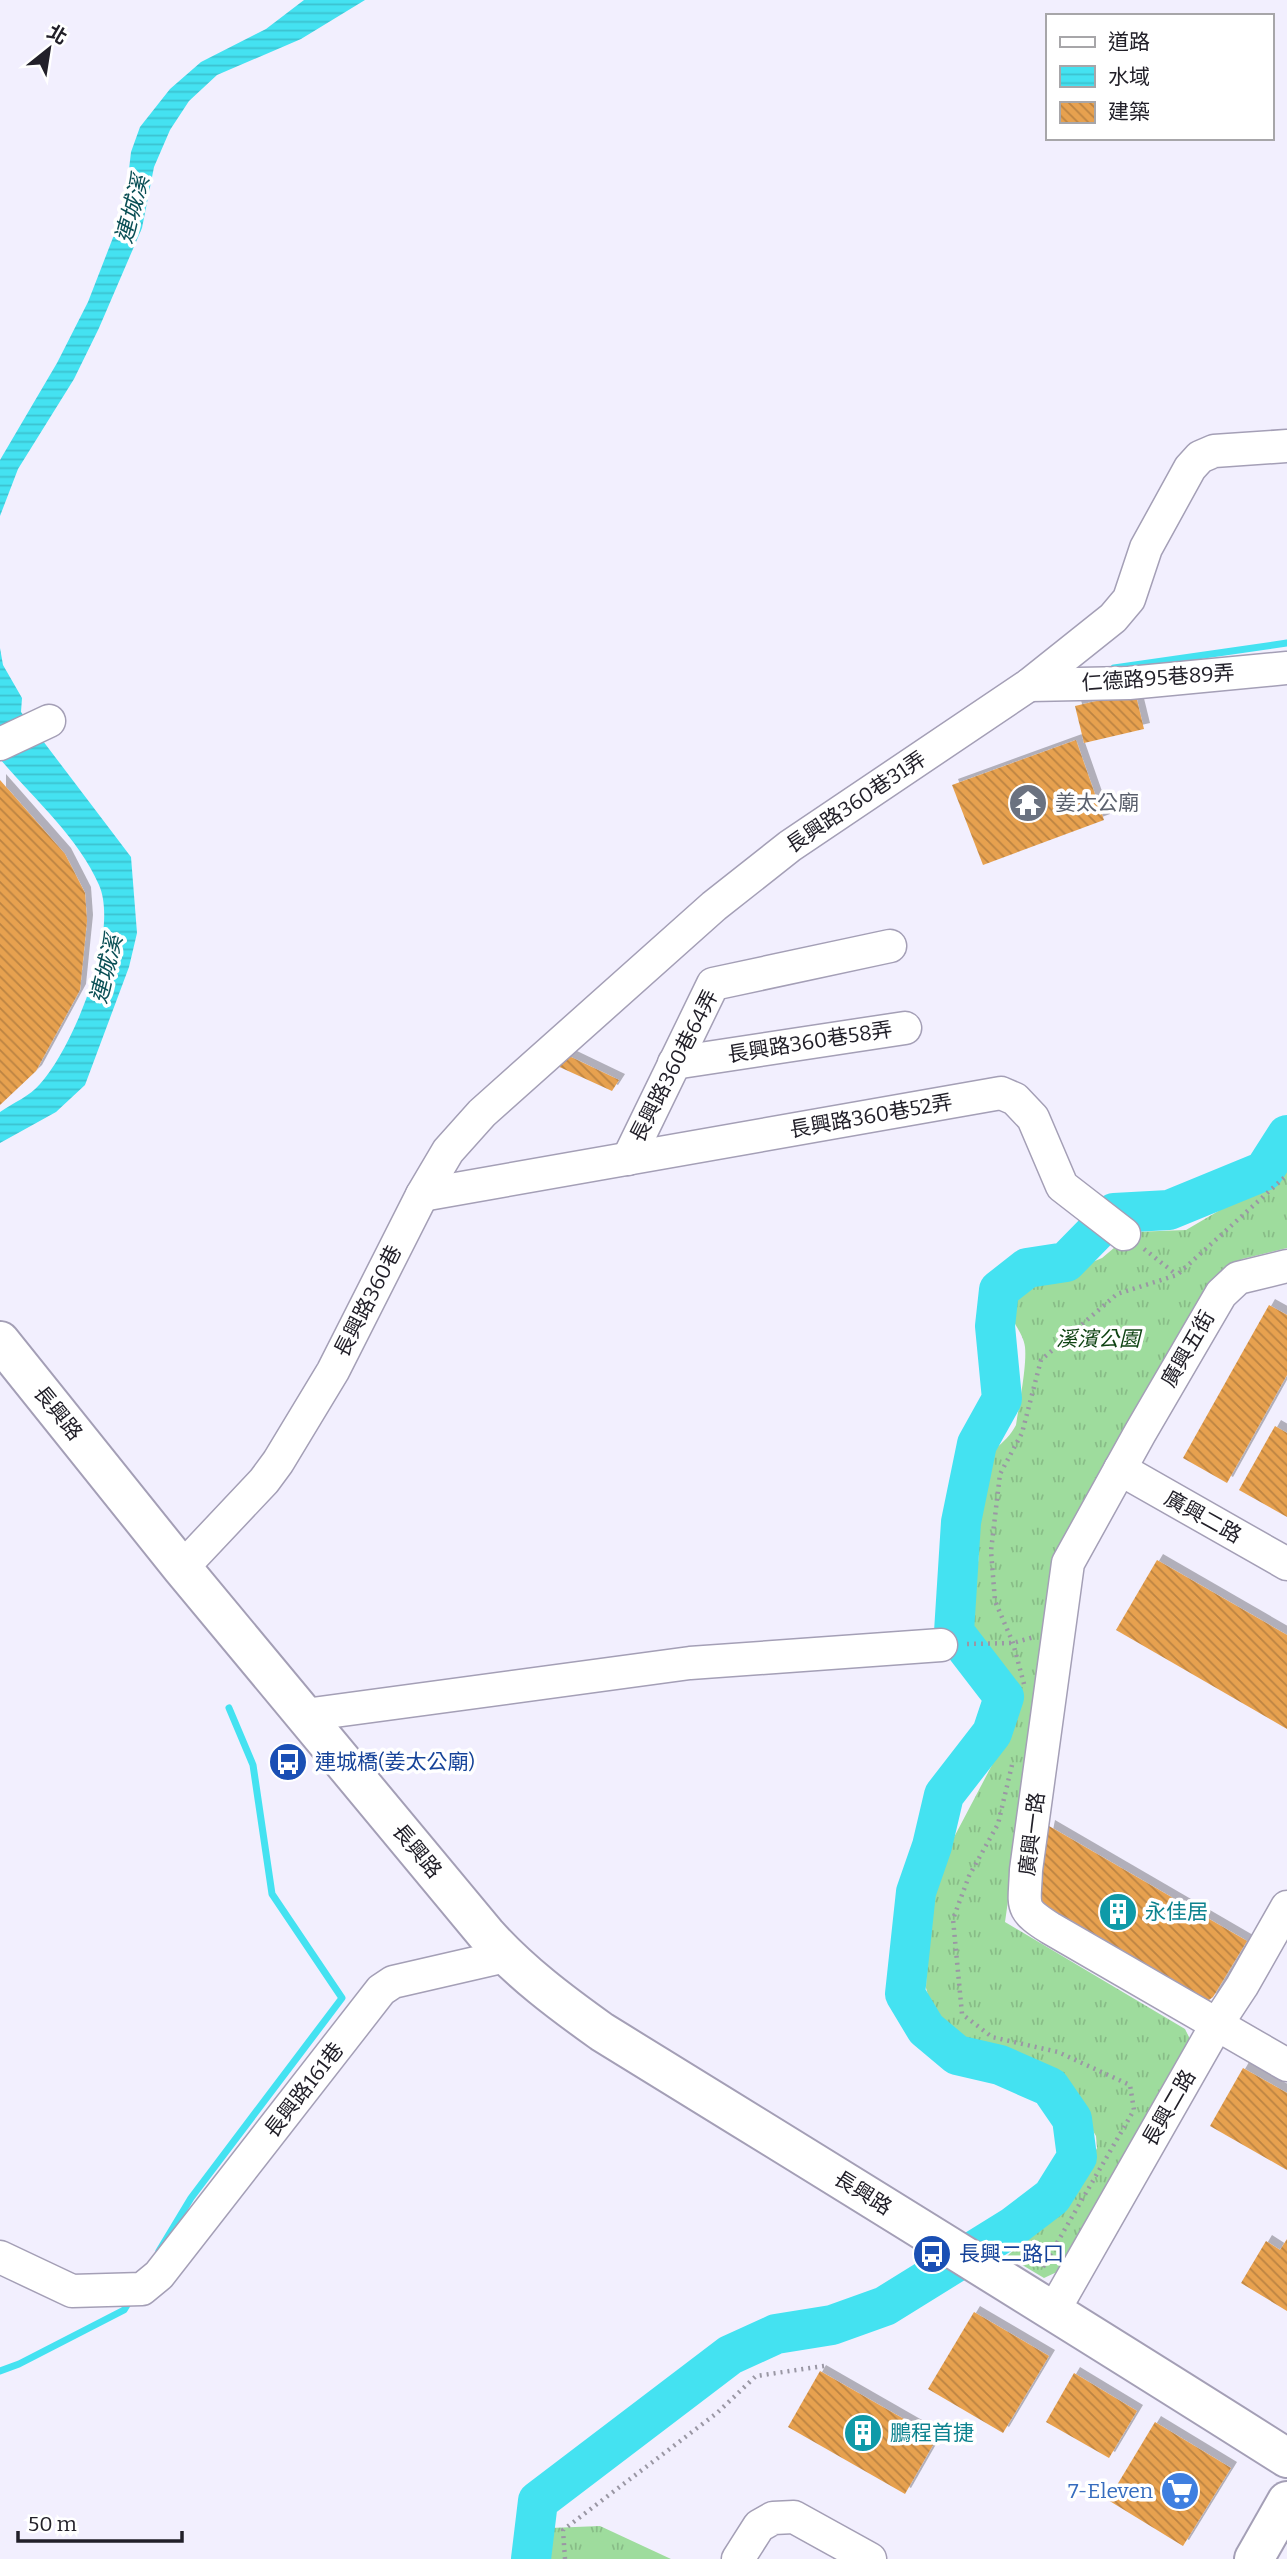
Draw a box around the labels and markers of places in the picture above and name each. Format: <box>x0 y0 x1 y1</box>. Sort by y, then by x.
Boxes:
temple icon: 姜太公廟 <box>1007 782 1049 824</box>
place label: 姜太公廟 <box>1055 790 1139 816</box>
bus stop icon: 連城橋(姜太公廟) <box>267 1741 309 1783</box>
place label: 連城橋(姜太公廟) <box>315 1749 475 1775</box>
building icon: 永佳居 <box>1097 1891 1139 1933</box>
place label: 永佳居 <box>1145 1899 1208 1925</box>
bus stop icon: 長興二路口 <box>911 2233 953 2275</box>
place label: 長興二路口 <box>959 2241 1064 2267</box>
building icon: 鵬程首捷 <box>842 2412 884 2454</box>
place label: 鵬程首捷 <box>890 2420 974 2446</box>
supermarket icon: 7-Eleven <box>1159 2470 1201 2512</box>
place label: 7-Eleven <box>1068 2478 1153 2504</box>

